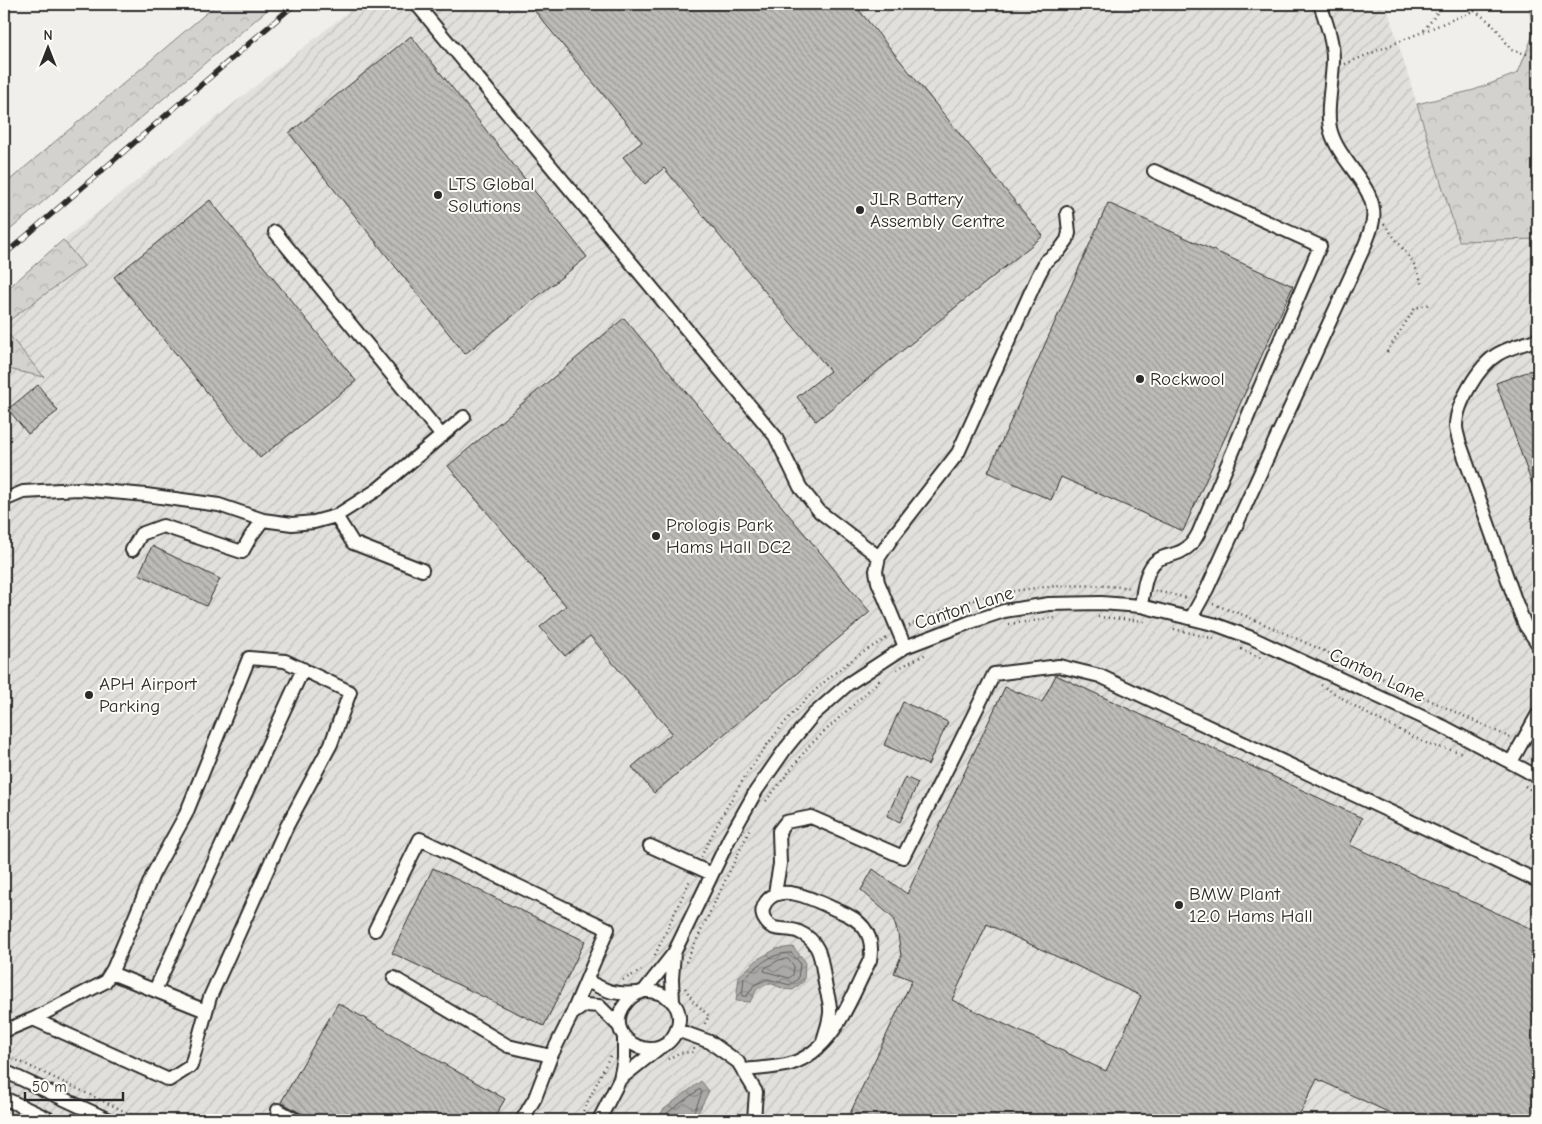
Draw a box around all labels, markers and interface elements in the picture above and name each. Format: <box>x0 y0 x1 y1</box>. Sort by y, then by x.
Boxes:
north arrow <box>22 22 72 72</box>
text: N <box>43 27 53 44</box>
place label: LTS Global Solutions <box>448 173 535 217</box>
place label: JLR Battery Assembly Centre <box>870 188 1005 232</box>
marker: LTS Global Solutions <box>432 189 444 201</box>
marker: JLR Battery Assembly Centre <box>854 204 866 216</box>
place label: Rockwool <box>1150 368 1225 390</box>
marker: Rockwool <box>1134 373 1146 385</box>
place label: Prologis Park Hams Hall DC2 <box>666 514 791 558</box>
marker: Prologis Park Hams Hall DC2 <box>650 530 662 542</box>
street label: Canton Lane <box>912 582 1016 634</box>
street label: Canton Lane <box>1326 643 1428 707</box>
place label: APH Airport Parking <box>99 673 197 717</box>
marker: APH Airport Parking <box>83 689 95 701</box>
place label: BMW Plant 12.0 Hams Hall <box>1189 883 1313 927</box>
marker: BMW Plant 12.0 Hams Hall <box>1173 899 1185 911</box>
scale bar <box>25 1069 122 1101</box>
text: 50 m <box>32 1078 67 1096</box>

